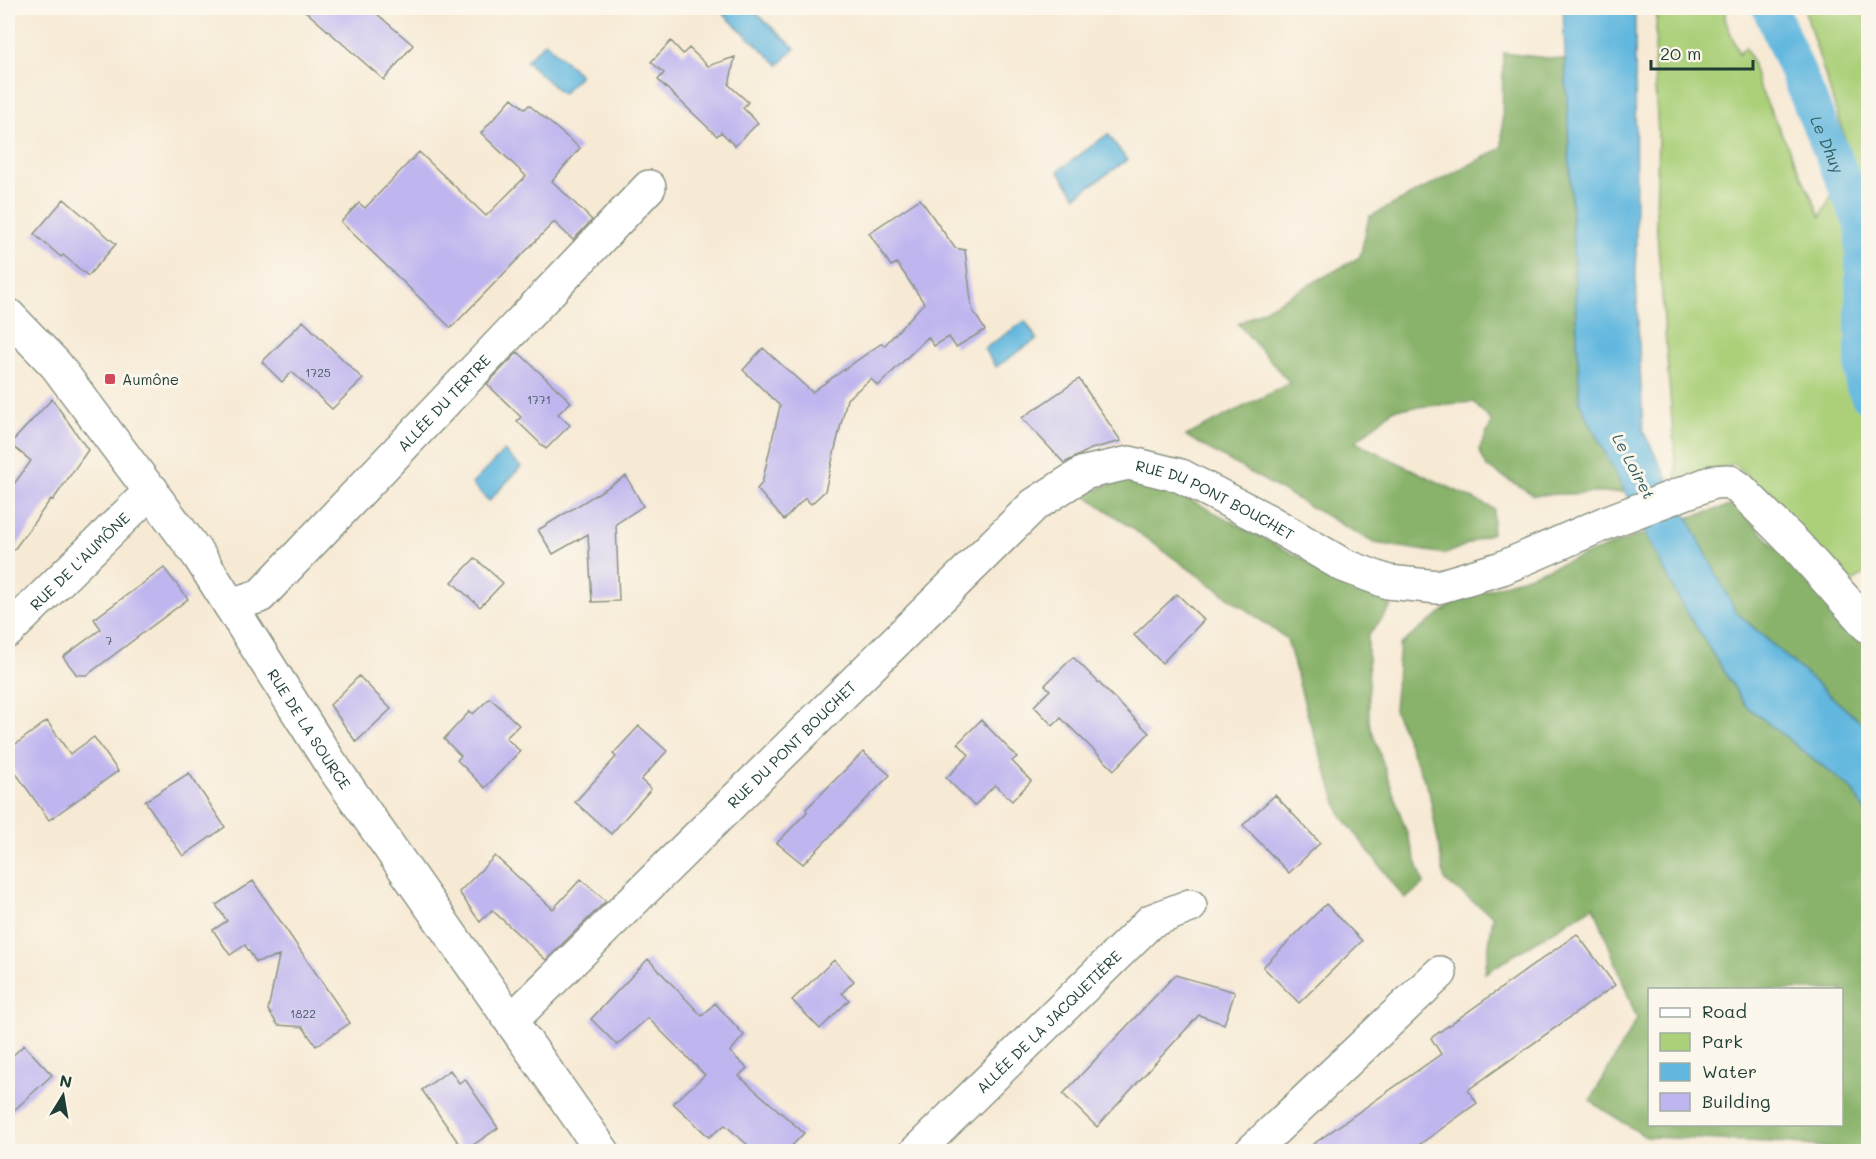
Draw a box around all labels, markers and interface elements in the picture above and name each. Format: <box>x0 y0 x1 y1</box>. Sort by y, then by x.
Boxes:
scale bar <box>1651 33 1753 71</box>
text: 20 m <box>1660 41 1701 65</box>
water label: Le Dhuy <box>1807 112 1850 177</box>
street label: ALLÉE DU TERTRE <box>393 350 495 455</box>
house number: 1725 <box>305 364 331 380</box>
place label: Aumône <box>122 369 179 389</box>
marker: Aumône <box>103 372 117 386</box>
house number: 1771 <box>527 391 551 407</box>
water label: Le Loiret <box>1608 430 1660 502</box>
street label: RUE DU PONT BOUCHET <box>1134 455 1298 544</box>
street label: RUE DE L'AUMÔNE <box>25 507 134 614</box>
house number: 7 <box>106 632 113 648</box>
street label: RUE DE LA SOURCE <box>263 665 356 793</box>
street label: RUE DU PONT BOUCHET <box>723 676 860 812</box>
street label: ALLÉE DE LA JACQUETIÈRE <box>972 946 1126 1097</box>
legend <box>1648 988 1843 1126</box>
text: Road <box>1702 999 1747 1023</box>
house number: 1822 <box>290 1005 316 1021</box>
text: Park <box>1702 1029 1743 1053</box>
text: Water <box>1702 1059 1757 1083</box>
north arrow <box>33 1066 93 1126</box>
text: N <box>58 1069 74 1092</box>
text: Building <box>1702 1089 1770 1113</box>

